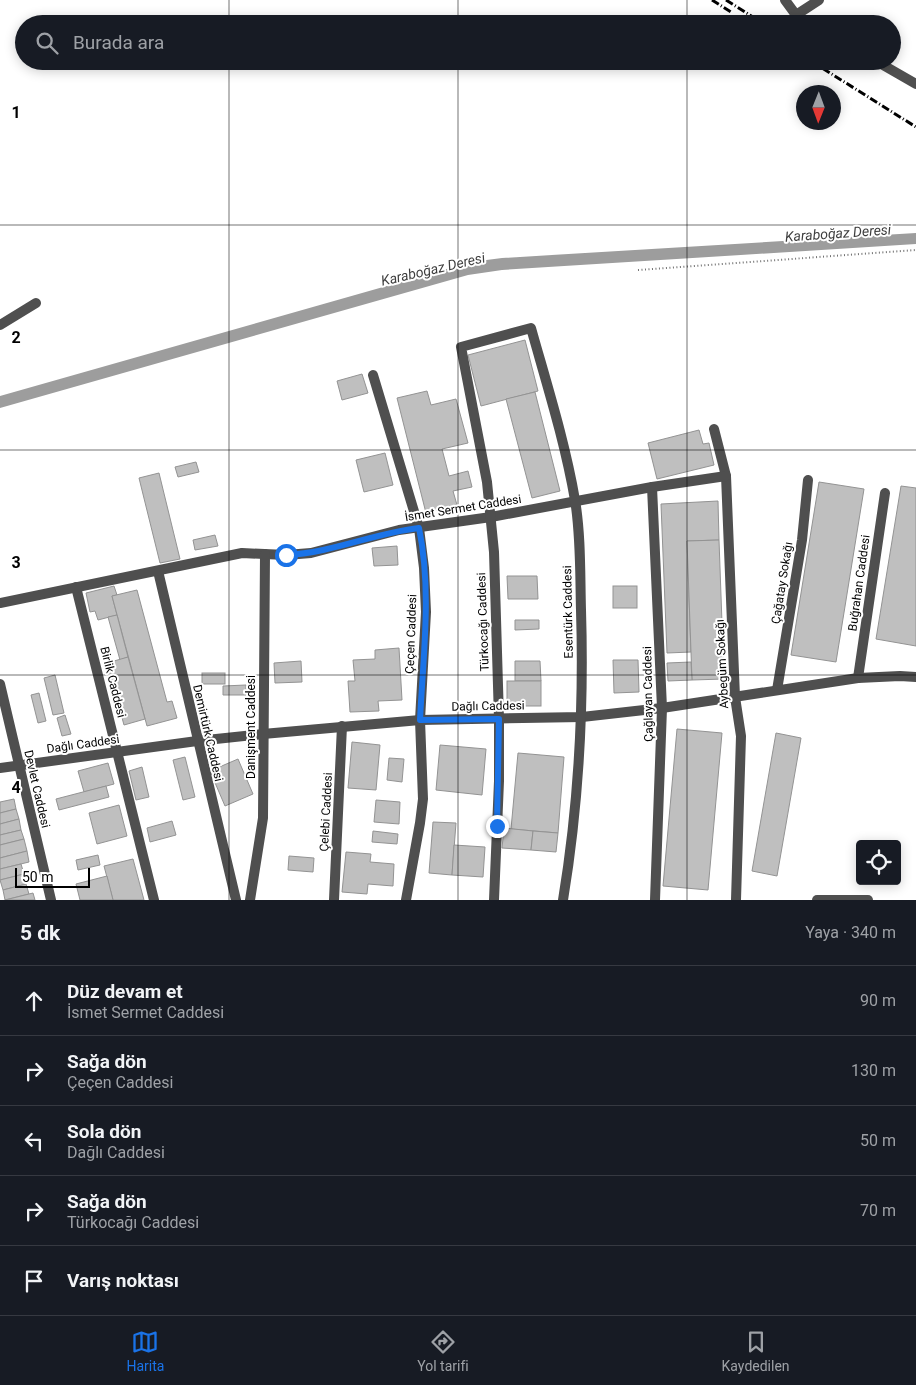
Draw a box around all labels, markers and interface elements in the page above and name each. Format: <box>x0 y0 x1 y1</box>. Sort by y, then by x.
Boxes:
search box <box>15 15 901 70</box>
icon: search <box>33 29 61 57</box>
text: Burada ara <box>73 31 164 54</box>
north arrow <box>796 85 841 130</box>
text: 1 <box>11 103 21 122</box>
water label: Karaboğaz Deresi <box>784 221 892 245</box>
water label: Karaboğaz Deresi <box>379 249 487 289</box>
text: 2 <box>11 328 21 347</box>
street label: İsmet Sermet Caddesi <box>404 491 522 524</box>
street label: Buğrahan Caddesi <box>845 534 873 632</box>
street label: Çağatay Sokağı <box>769 541 795 625</box>
route start <box>275 544 298 567</box>
text: 3 <box>11 553 21 572</box>
street label: Esentürk Caddesi <box>560 565 576 659</box>
street label: Türkocağı Caddesi <box>474 572 492 672</box>
street label: Çeçen Caddesi <box>403 594 419 674</box>
street label: Aybegüm Sokağı <box>713 619 731 709</box>
street label: Birlik Caddesi <box>97 645 129 719</box>
street label: Çağlayan Caddesi <box>640 646 656 742</box>
street label: Danişment Caddesi <box>244 675 258 779</box>
street label: Demirtürk Caddesi <box>190 683 226 783</box>
street label: Dağlı Caddesi <box>451 698 525 714</box>
street label: Dağlı Caddesi <box>46 732 120 756</box>
street label: Devlet Caddesi <box>21 749 53 829</box>
street label: Çelebi Caddesi <box>317 772 335 852</box>
text: 4 <box>11 778 21 797</box>
route end <box>486 815 509 838</box>
map controls <box>856 840 901 885</box>
button: locate <box>856 840 901 885</box>
scale bar <box>15 865 90 888</box>
text: 50 m <box>22 869 54 885</box>
text: 5 dk <box>20 921 60 945</box>
text: Yaya · 340 m <box>805 923 896 942</box>
text: Düz devam et <box>67 980 183 1003</box>
icon: ahead <box>20 987 48 1015</box>
text: 90 m <box>860 991 896 1010</box>
text: İsmet Sermet Caddesi <box>67 1003 224 1022</box>
text: Sağa dön <box>67 1050 147 1073</box>
icon: right <box>20 1057 48 1085</box>
text: 130 m <box>851 1061 896 1080</box>
text: Çeçen Caddesi <box>67 1073 173 1092</box>
text: Sola dön <box>67 1120 141 1143</box>
icon: left <box>20 1127 48 1155</box>
text: 50 m <box>860 1131 896 1150</box>
text: Dağlı Caddesi <box>67 1143 165 1162</box>
text: Sağa dön <box>67 1190 147 1213</box>
icon: right <box>20 1197 48 1225</box>
text: 70 m <box>860 1201 896 1220</box>
text: Türkocağı Caddesi <box>67 1213 199 1232</box>
icon: arrive <box>20 1267 48 1295</box>
text: Varış noktası <box>67 1269 179 1292</box>
tab: Harita <box>126 1328 164 1374</box>
tab: Yol tarifi <box>417 1328 469 1374</box>
tab: Kaydedilen <box>722 1328 790 1374</box>

